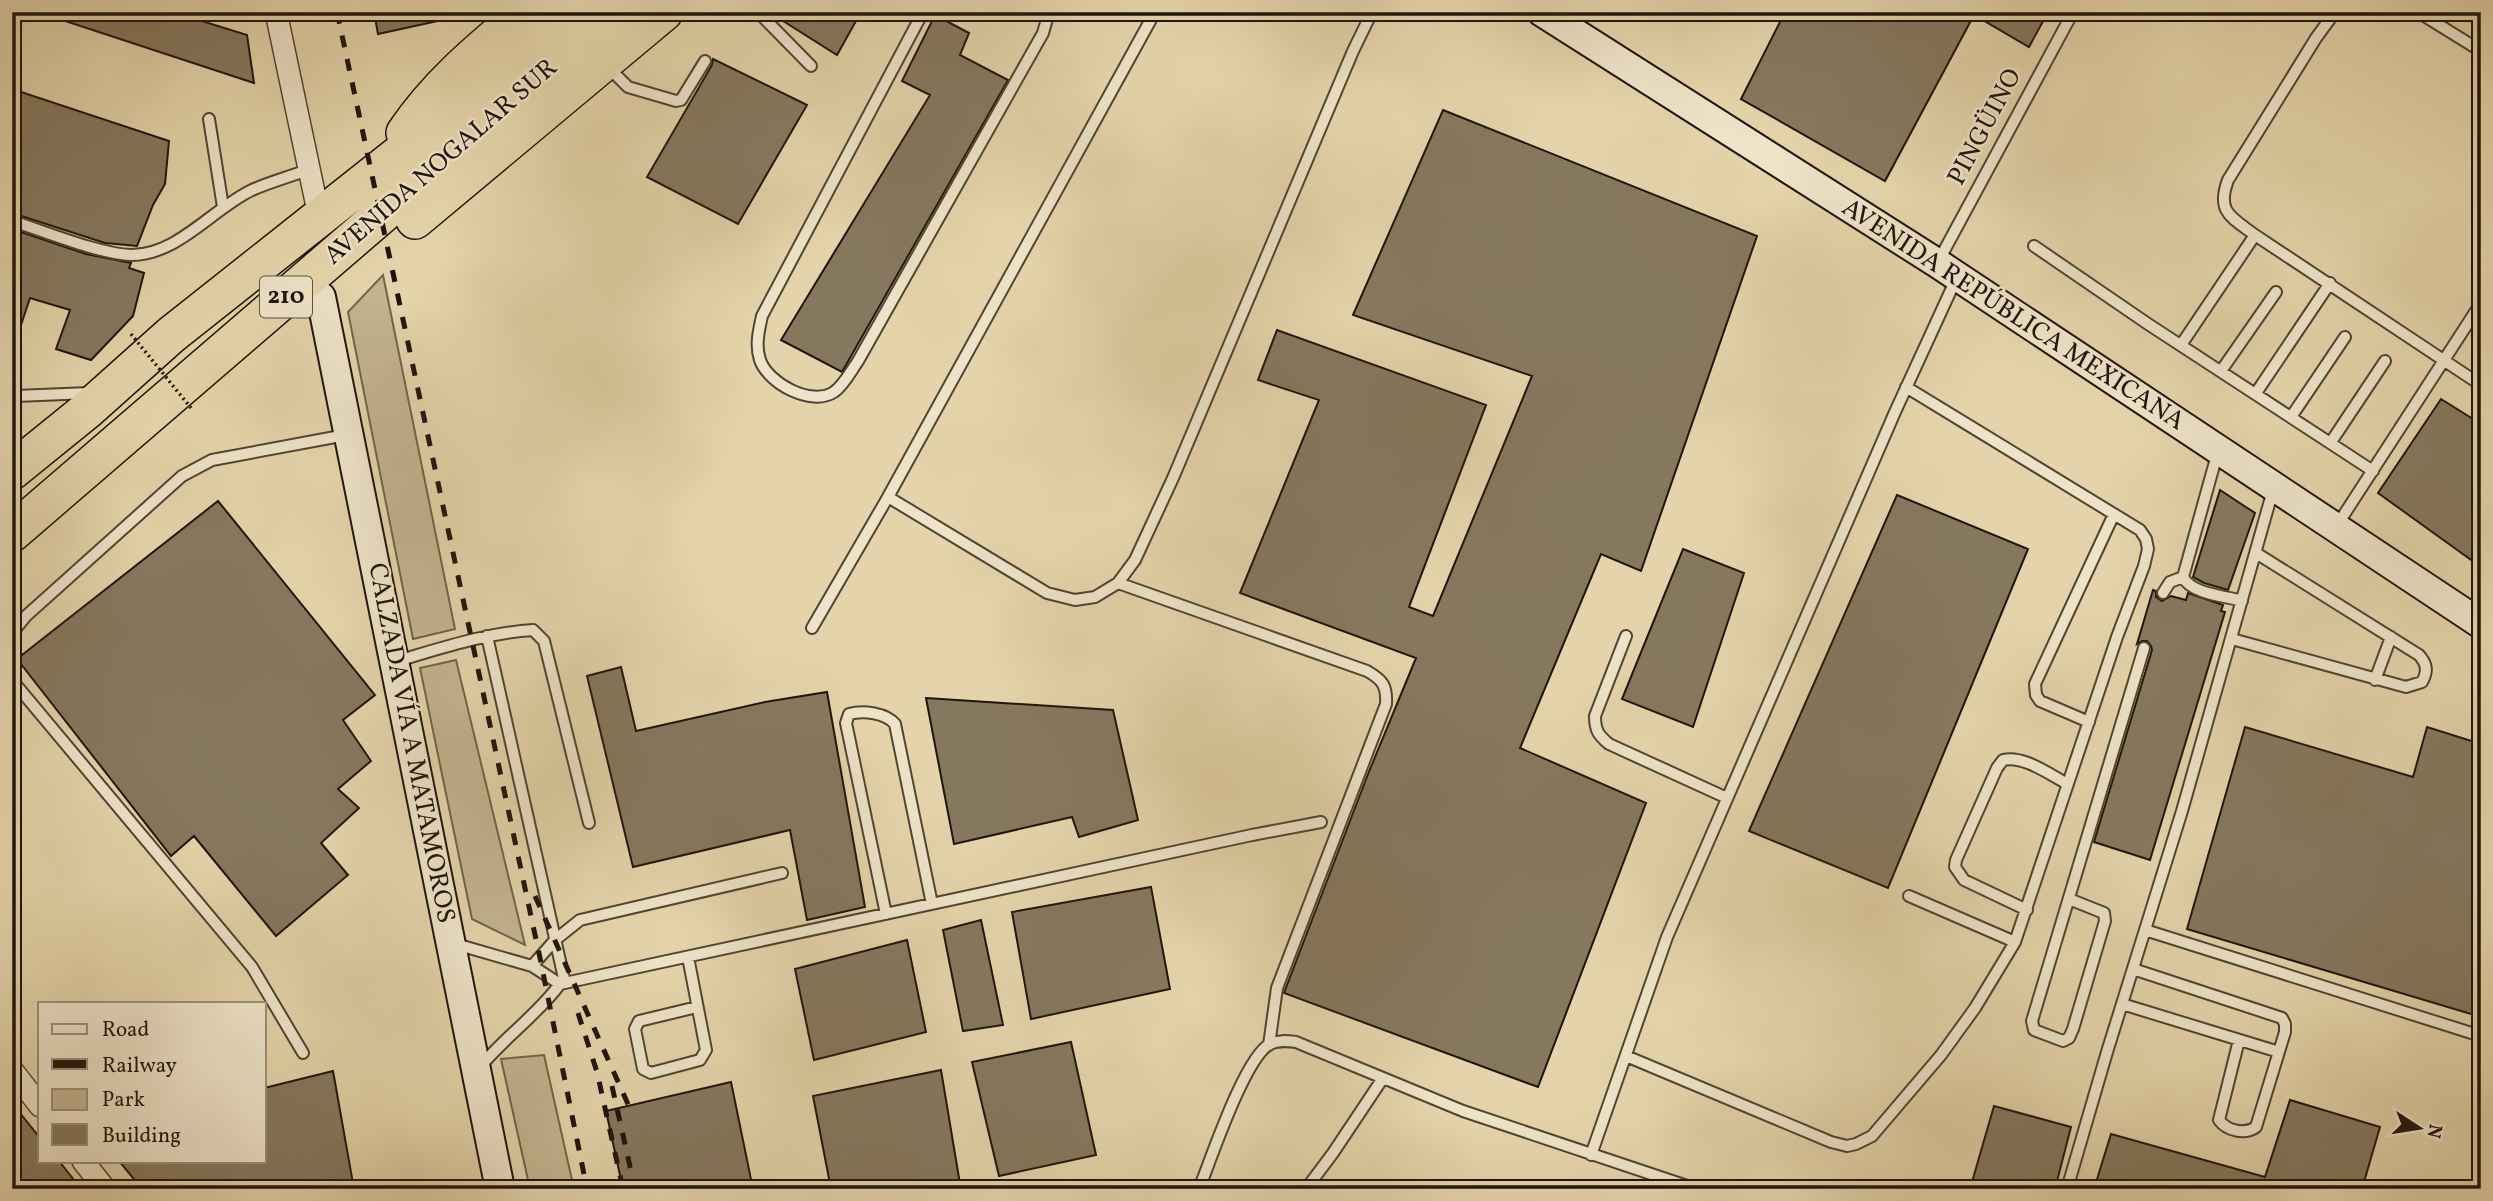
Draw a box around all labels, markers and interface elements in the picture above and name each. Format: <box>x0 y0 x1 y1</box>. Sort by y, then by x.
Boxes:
street label: AVENIDA NOGALAR SUR <box>316 50 566 274</box>
street label: PINGÜINO <box>1939 62 2031 192</box>
street label: AVENIDA REPÚBLICA MEXICANA <box>1834 190 2192 440</box>
road number: 210 <box>260 276 312 318</box>
street label: CALZADA VÍA A MATAMOROS <box>358 560 464 926</box>
legend <box>38 1002 266 1162</box>
text: Road <box>102 1016 149 1045</box>
text: Railway <box>102 1052 178 1081</box>
text: Park <box>102 1086 145 1115</box>
north arrow <box>2384 1092 2454 1162</box>
text: Building <box>102 1122 181 1151</box>
text: N <box>2419 1122 2448 1141</box>

